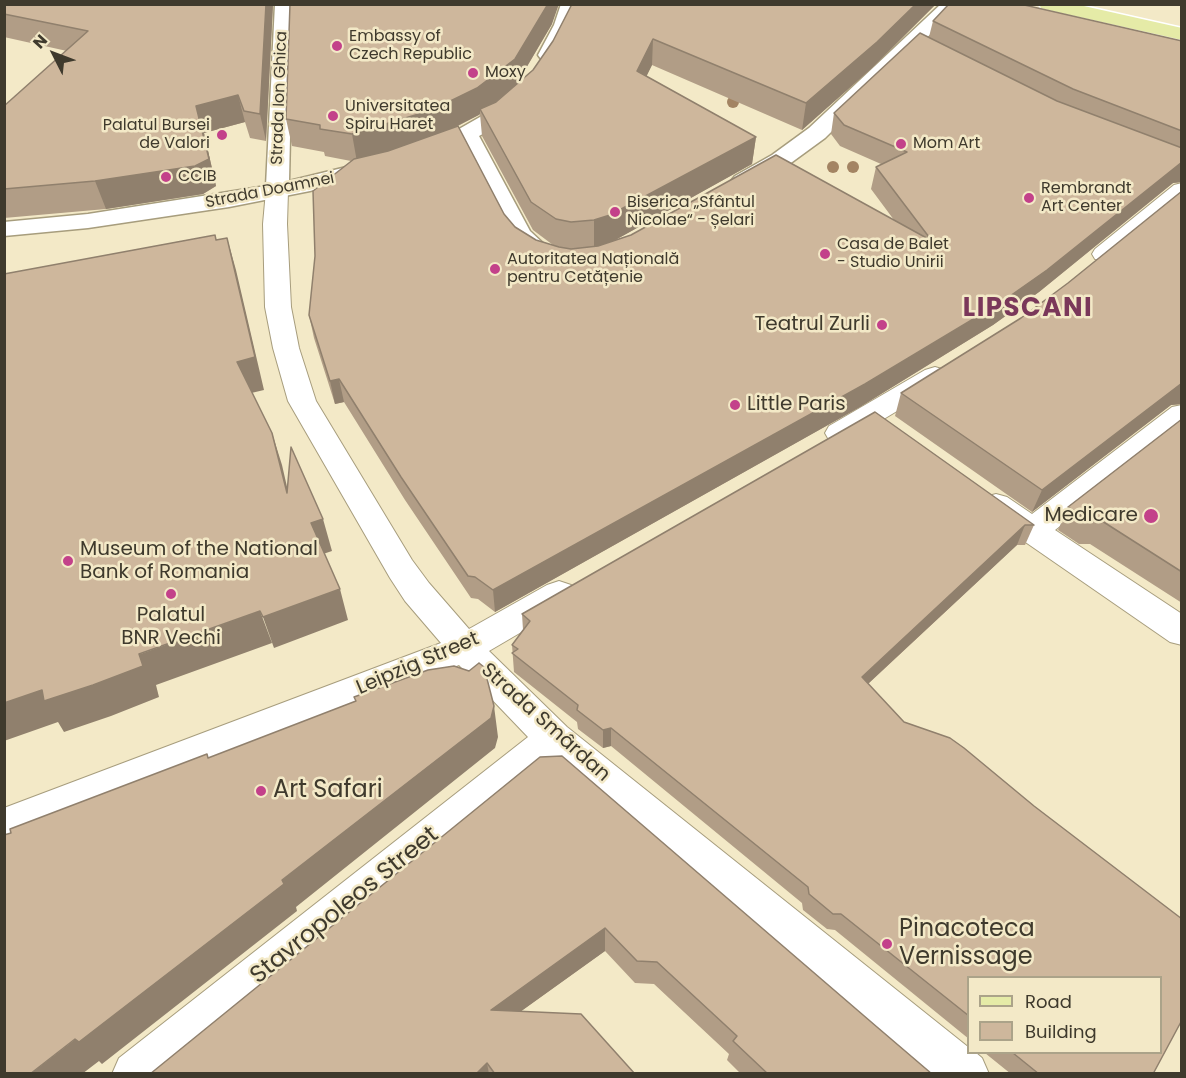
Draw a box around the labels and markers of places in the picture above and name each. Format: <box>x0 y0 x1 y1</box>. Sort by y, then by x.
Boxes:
place label: Embassy of Czech Republic <box>349 27 472 65</box>
marker: Embassy of Czech Republic <box>330 39 344 53</box>
place label: Moxy <box>485 63 526 83</box>
marker: Moxy <box>466 66 480 80</box>
place label: Universitatea Spiru Haret <box>345 97 450 135</box>
marker: Universitatea Spiru Haret <box>326 109 340 123</box>
place label: Palatul Bursei de Valori <box>103 116 210 154</box>
marker: Palatul Bursei de Valori <box>215 128 229 142</box>
place label: Mom Art <box>913 134 980 154</box>
marker: Mom Art <box>894 137 908 151</box>
place label: CCIB <box>178 167 216 187</box>
marker: CCIB <box>159 170 173 184</box>
place label: Rembrandt Art Center <box>1041 179 1132 217</box>
marker: Rembrandt Art Center <box>1022 191 1036 205</box>
place label: Biserica „Sfântul Nicolae“ - Șelari <box>627 193 755 231</box>
marker: Biserica „Sfântul Nicolae“ - Șelari <box>608 205 622 219</box>
place label: Casa de Balet - Studio Unirii <box>837 235 949 273</box>
marker: Casa de Balet - Studio Unirii <box>818 247 832 261</box>
place label: Autoritatea Națională pentru Cetățenie <box>507 250 679 288</box>
marker: Autoritatea Națională pentru Cetățenie <box>488 262 502 276</box>
place label: Teatrul Zurli <box>755 313 870 337</box>
marker: Teatrul Zurli <box>875 318 889 332</box>
place label: Little Paris <box>747 393 846 417</box>
marker: Little Paris <box>728 398 742 412</box>
place label: Medicare <box>1044 504 1138 528</box>
marker: Medicare <box>1142 507 1160 525</box>
place label: Museum of the National Bank of Romania <box>80 538 318 585</box>
marker: Museum of the National Bank of Romania <box>61 554 75 568</box>
marker: Palatul BNR Vechi <box>164 587 178 601</box>
place label: Palatul BNR Vechi <box>121 604 221 651</box>
place label: Art Safari <box>273 777 383 805</box>
marker: Art Safari <box>254 784 268 798</box>
place label: Pinacoteca Vernissage <box>899 916 1035 972</box>
marker: Pinacoteca Vernissage <box>880 937 894 951</box>

